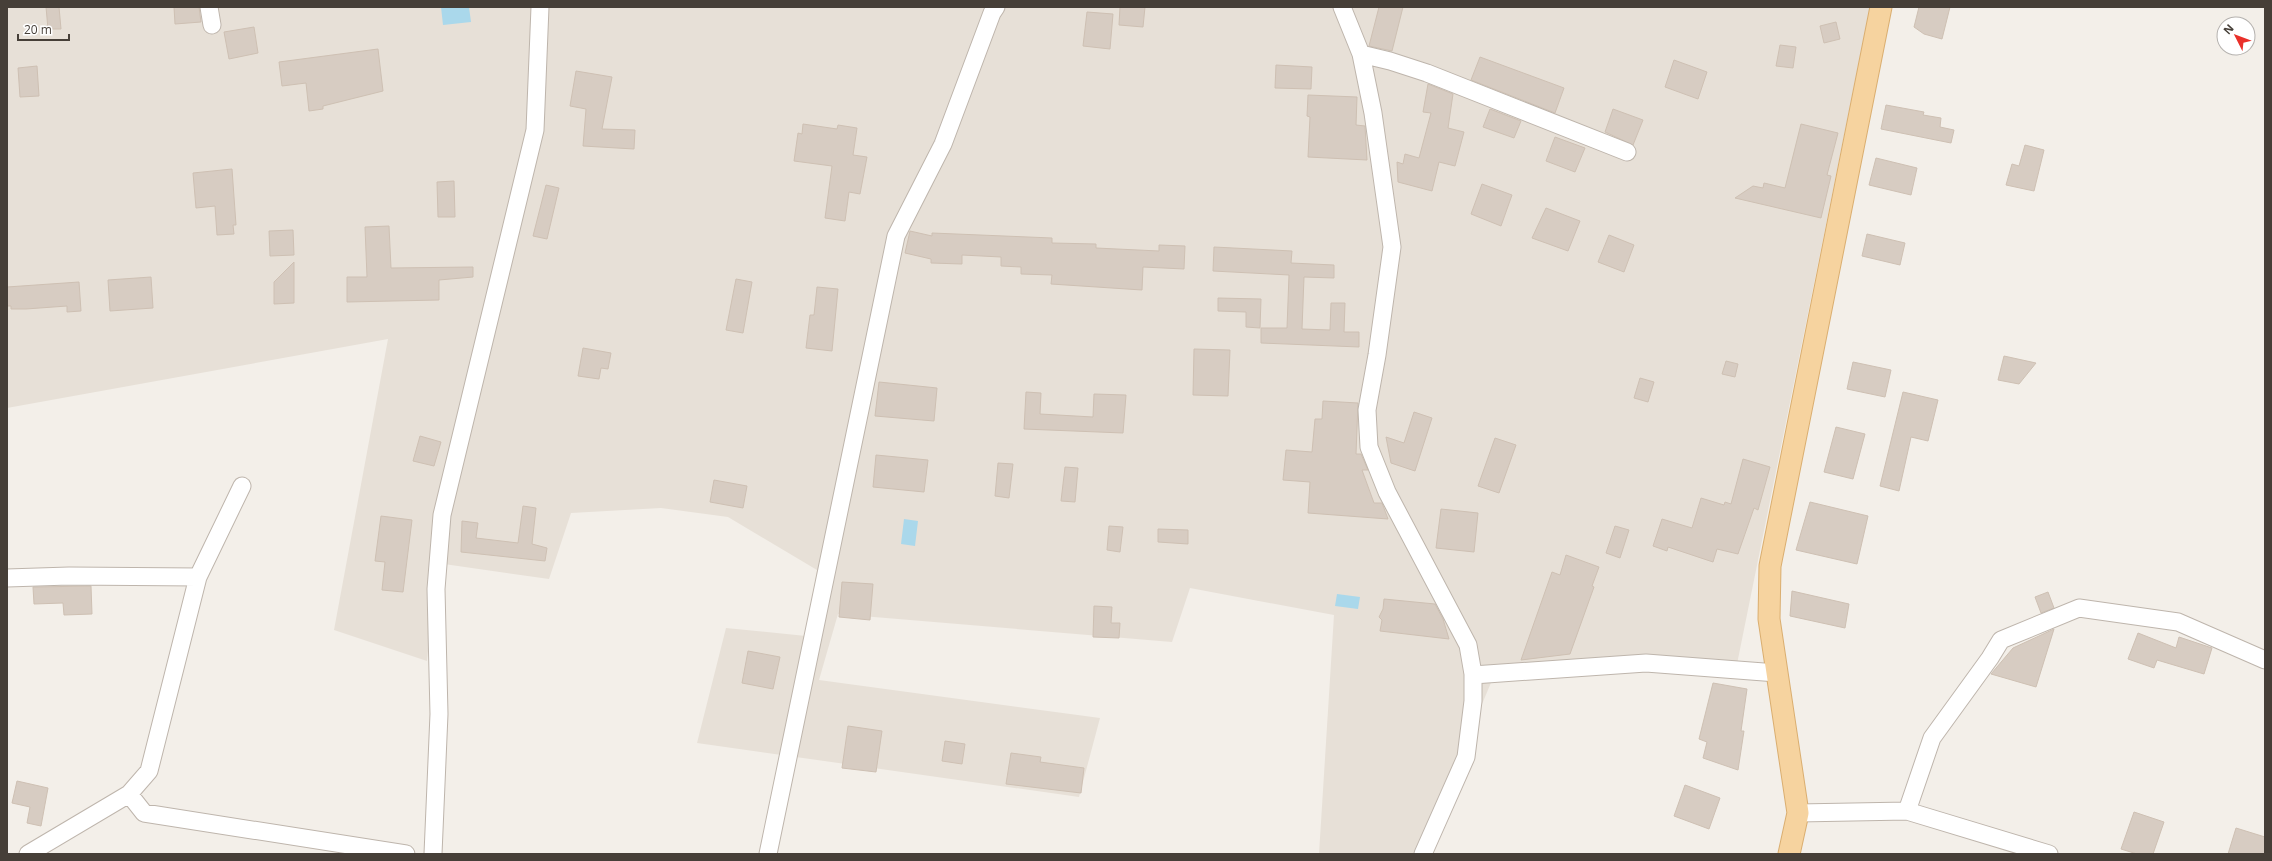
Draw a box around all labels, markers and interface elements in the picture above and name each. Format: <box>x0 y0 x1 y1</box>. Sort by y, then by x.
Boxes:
scale bar <box>18 16 69 42</box>
north arrow <box>2216 16 2256 56</box>
text: 20 m <box>24 21 52 38</box>
text: N <box>2220 21 2237 37</box>

